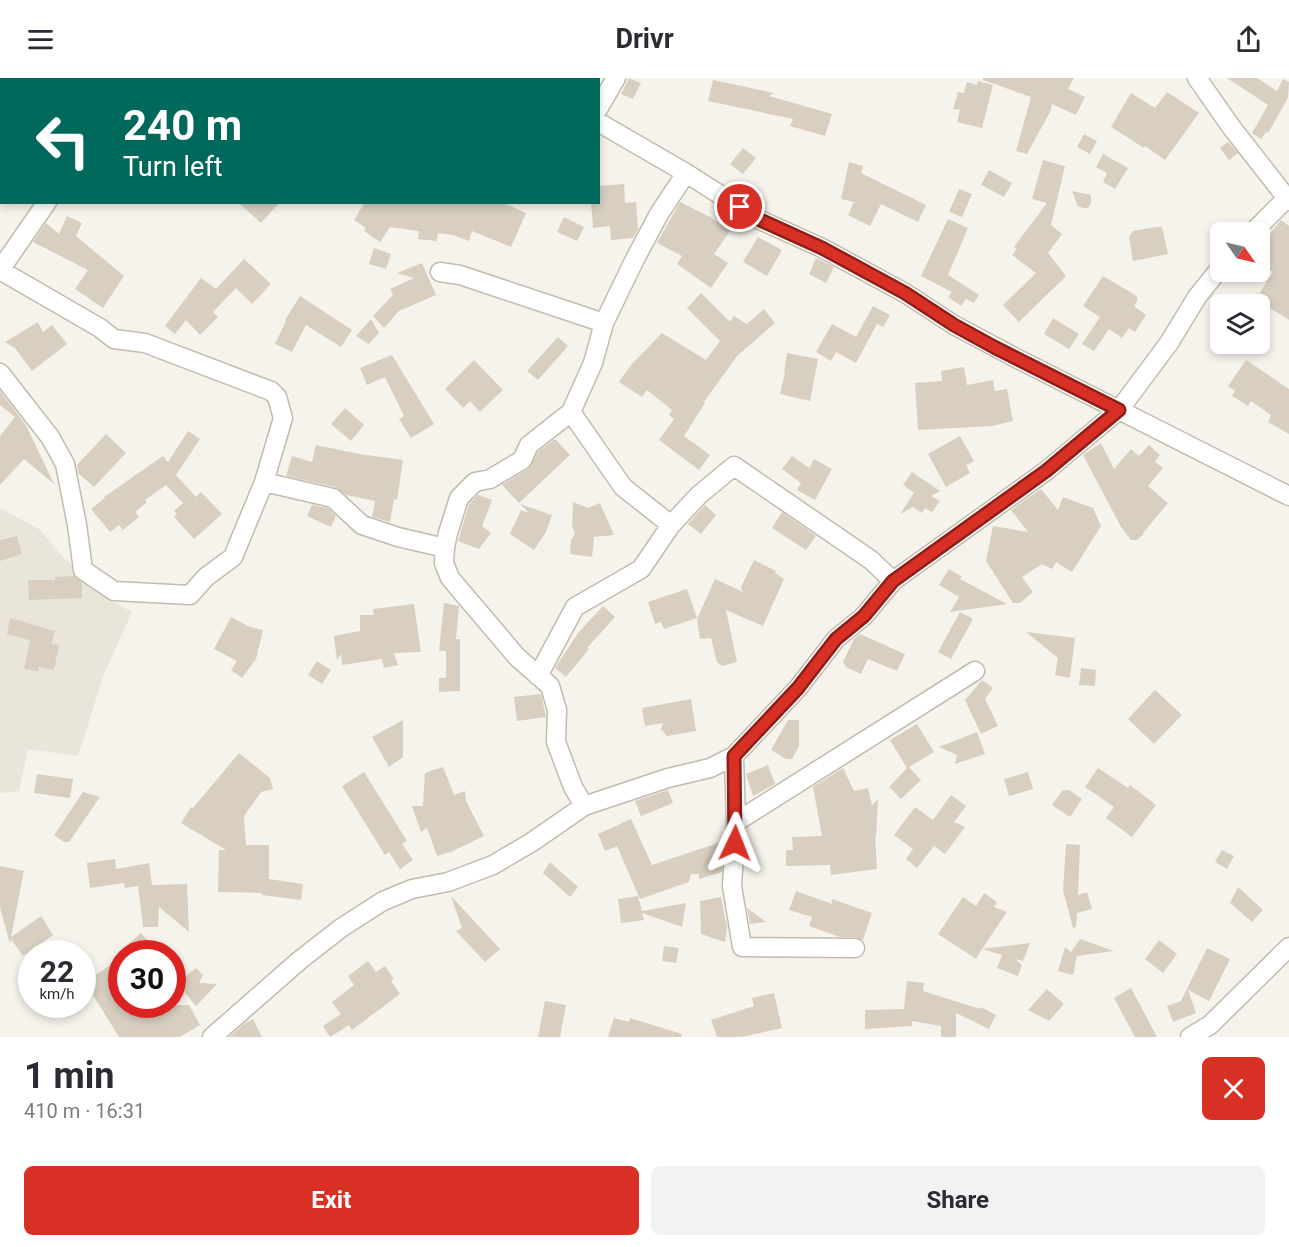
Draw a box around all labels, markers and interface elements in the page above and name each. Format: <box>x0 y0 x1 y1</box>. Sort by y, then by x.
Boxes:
icon: menu <box>24 23 57 56</box>
text: Drivr <box>615 23 674 55</box>
icon: share <box>1232 23 1265 56</box>
text: 240 m <box>123 101 242 150</box>
icon: left <box>24 102 102 180</box>
text: Turn left <box>123 151 223 183</box>
pin <box>714 181 765 232</box>
icon: arrive <box>723 190 756 223</box>
north arrow <box>1210 222 1270 282</box>
map controls <box>1210 222 1270 354</box>
button: layers <box>1210 294 1270 354</box>
position arrow <box>703 811 767 875</box>
speed limit sign: 30 <box>108 940 186 1018</box>
text: 22 <box>40 954 74 989</box>
text: km/h <box>39 985 75 1003</box>
text: 1 min <box>24 1055 115 1097</box>
button: close <box>1202 1057 1265 1120</box>
text: 410 m · 16:31 <box>24 1099 145 1123</box>
button: Exit <box>24 1166 639 1235</box>
button: Share <box>651 1166 1265 1235</box>

